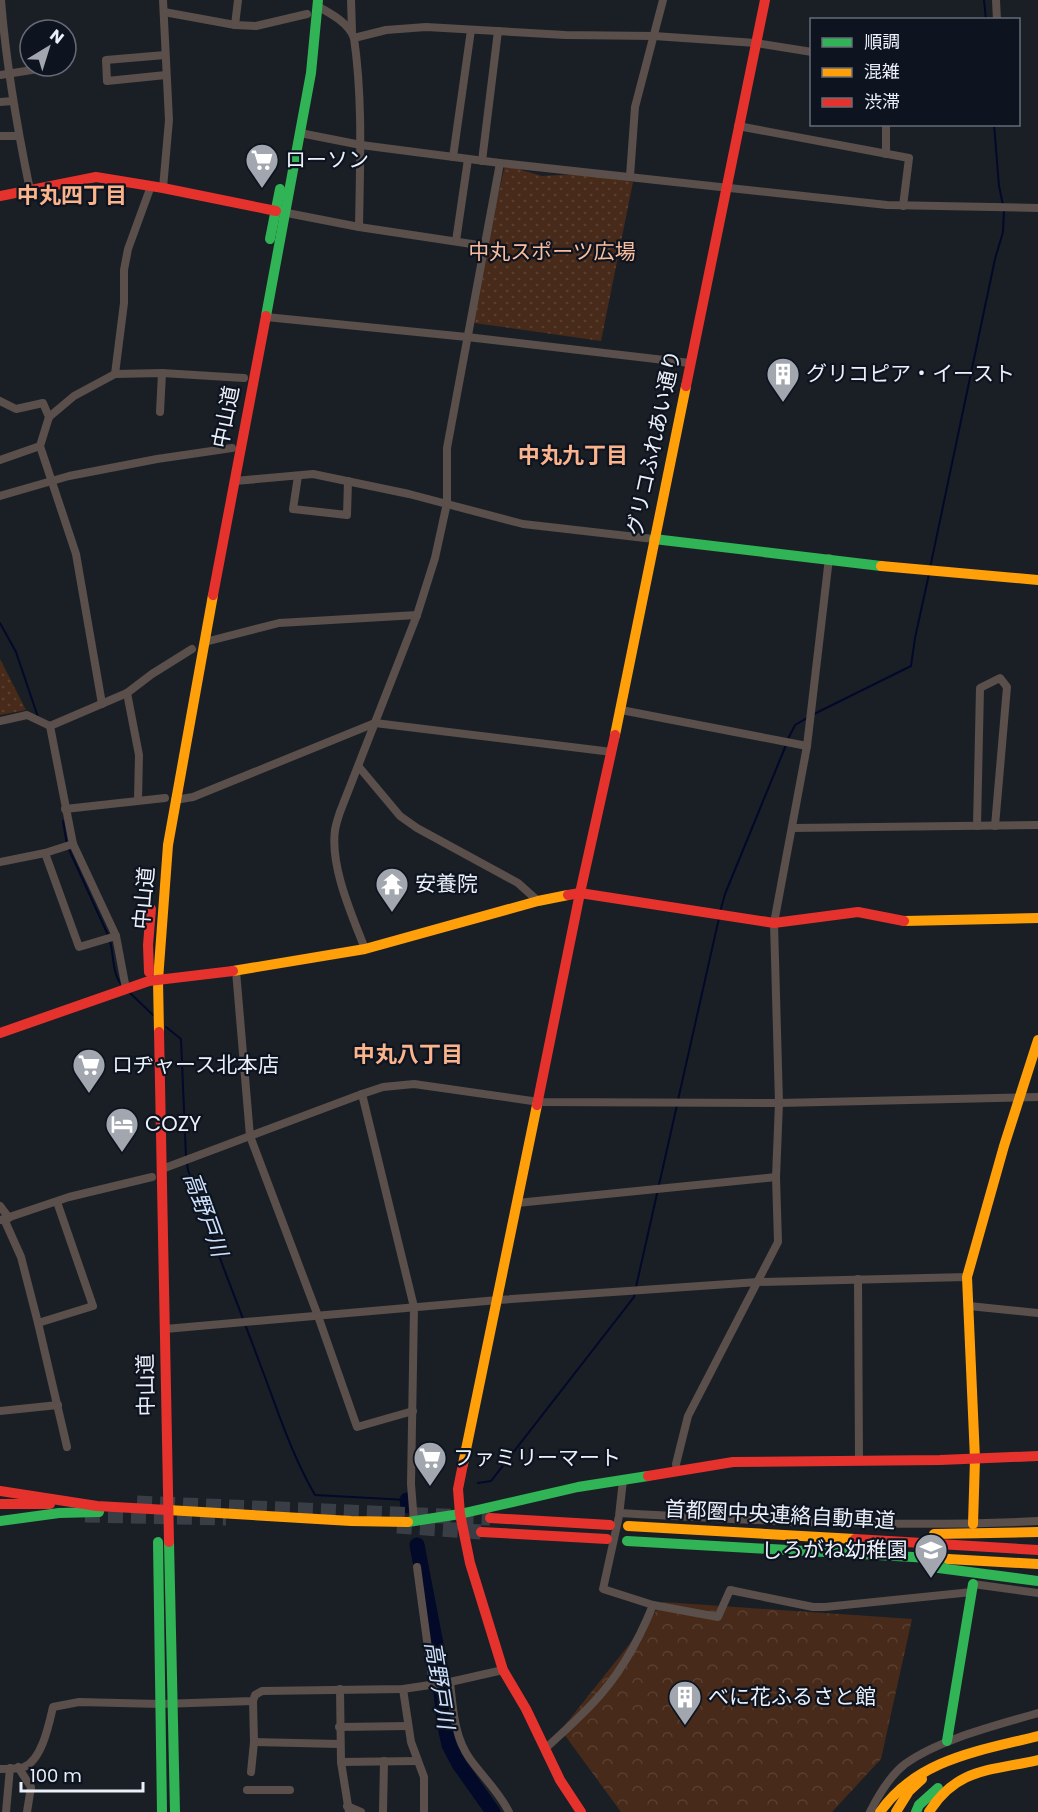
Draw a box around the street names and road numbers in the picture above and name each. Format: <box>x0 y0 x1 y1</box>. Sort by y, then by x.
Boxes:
street label: グリコふれあい通り <box>620 347 687 538</box>
street label: 中山道 <box>205 383 246 451</box>
street label: 中山道 <box>126 865 161 931</box>
street label: 中山道 <box>130 1353 161 1417</box>
street label: 首都圏中央連絡自動車道 <box>664 1494 896 1535</box>

